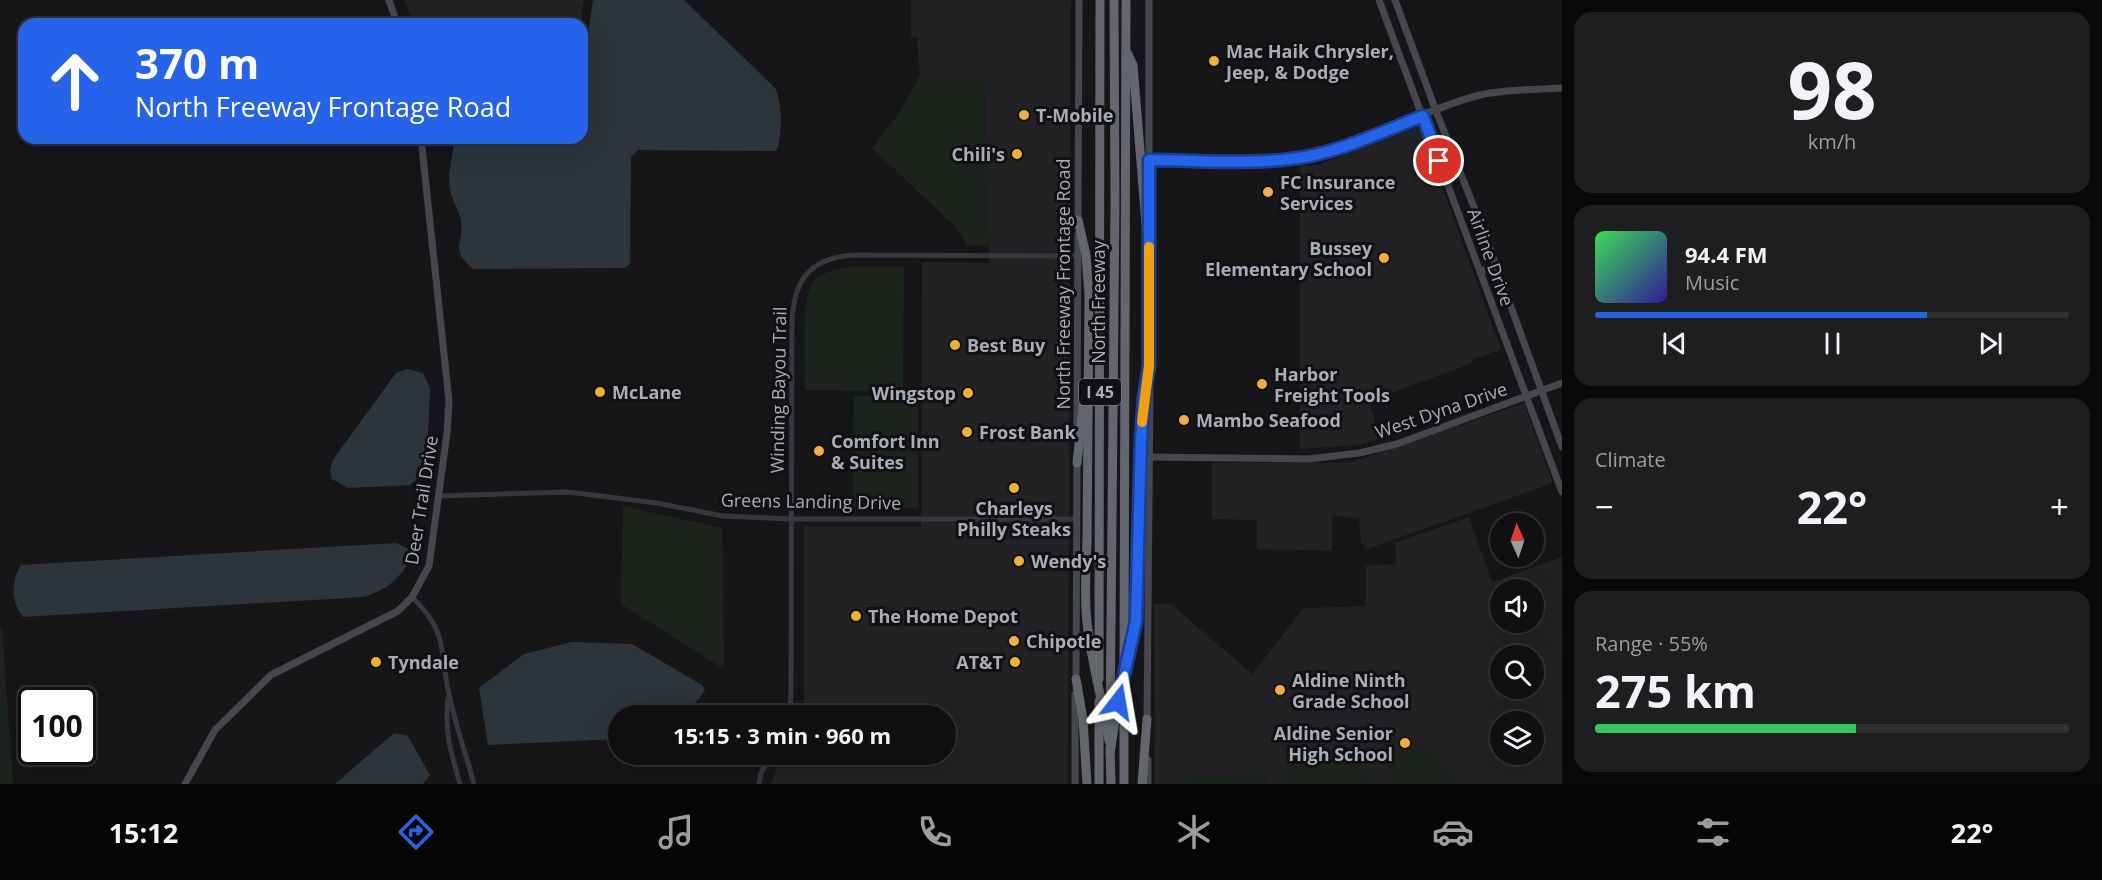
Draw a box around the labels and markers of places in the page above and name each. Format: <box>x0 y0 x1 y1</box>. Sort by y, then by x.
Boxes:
place label: Mac Haik Chrysler, Jeep, & Dodge <box>1224 39 1394 84</box>
marker: Mac Haik Chrysler, Jeep, & Dodge <box>1207 54 1221 68</box>
place label: T-Mobile <box>1036 103 1113 127</box>
marker: T-Mobile <box>1017 108 1031 122</box>
pin <box>1413 135 1464 186</box>
place label: Chili's <box>951 142 1005 166</box>
marker: Chili's <box>1010 147 1024 161</box>
place label: FC Insurance Services <box>1280 170 1395 215</box>
marker: FC Insurance Services <box>1261 185 1275 199</box>
place label: Bussey Elementary School <box>1205 236 1373 281</box>
marker: Bussey Elementary School <box>1377 251 1391 265</box>
place label: Best Buy <box>967 333 1046 357</box>
marker: Best Buy <box>948 338 962 352</box>
place label: Harbor Freight Tools <box>1274 362 1390 407</box>
marker: Harbor Freight Tools <box>1255 377 1269 391</box>
place label: McLane <box>612 380 682 404</box>
place label: Wingstop <box>872 381 956 405</box>
marker: McLane <box>593 385 607 399</box>
marker: Wingstop <box>961 386 975 400</box>
place label: Mambo Seafood <box>1196 408 1341 432</box>
marker: Mambo Seafood <box>1177 413 1191 427</box>
place label: Frost Bank <box>979 420 1076 444</box>
marker: Frost Bank <box>960 425 974 439</box>
place label: Comfort Inn & Suites <box>831 429 940 474</box>
marker: Comfort Inn & Suites <box>812 444 826 458</box>
marker: Charleys Philly Steaks <box>1007 481 1021 495</box>
place label: Charleys Philly Steaks <box>957 496 1071 541</box>
place label: Wendy's <box>1031 549 1106 573</box>
marker: Wendy's <box>1012 554 1026 568</box>
place label: The Home Depot <box>868 604 1018 628</box>
marker: The Home Depot <box>849 609 863 623</box>
place label: Chipotle <box>1026 629 1101 653</box>
marker: Chipotle <box>1007 634 1021 648</box>
place label: Tyndale <box>388 650 459 674</box>
place label: AT&T <box>956 650 1004 674</box>
marker: Tyndale <box>369 655 383 669</box>
marker: AT&T <box>1008 655 1022 669</box>
place label: Aldine Ninth Grade School <box>1292 668 1410 713</box>
marker: Aldine Ninth Grade School <box>1273 683 1287 697</box>
place label: Aldine Senior High School <box>1274 721 1393 766</box>
marker: Aldine Senior High School <box>1398 736 1412 750</box>

